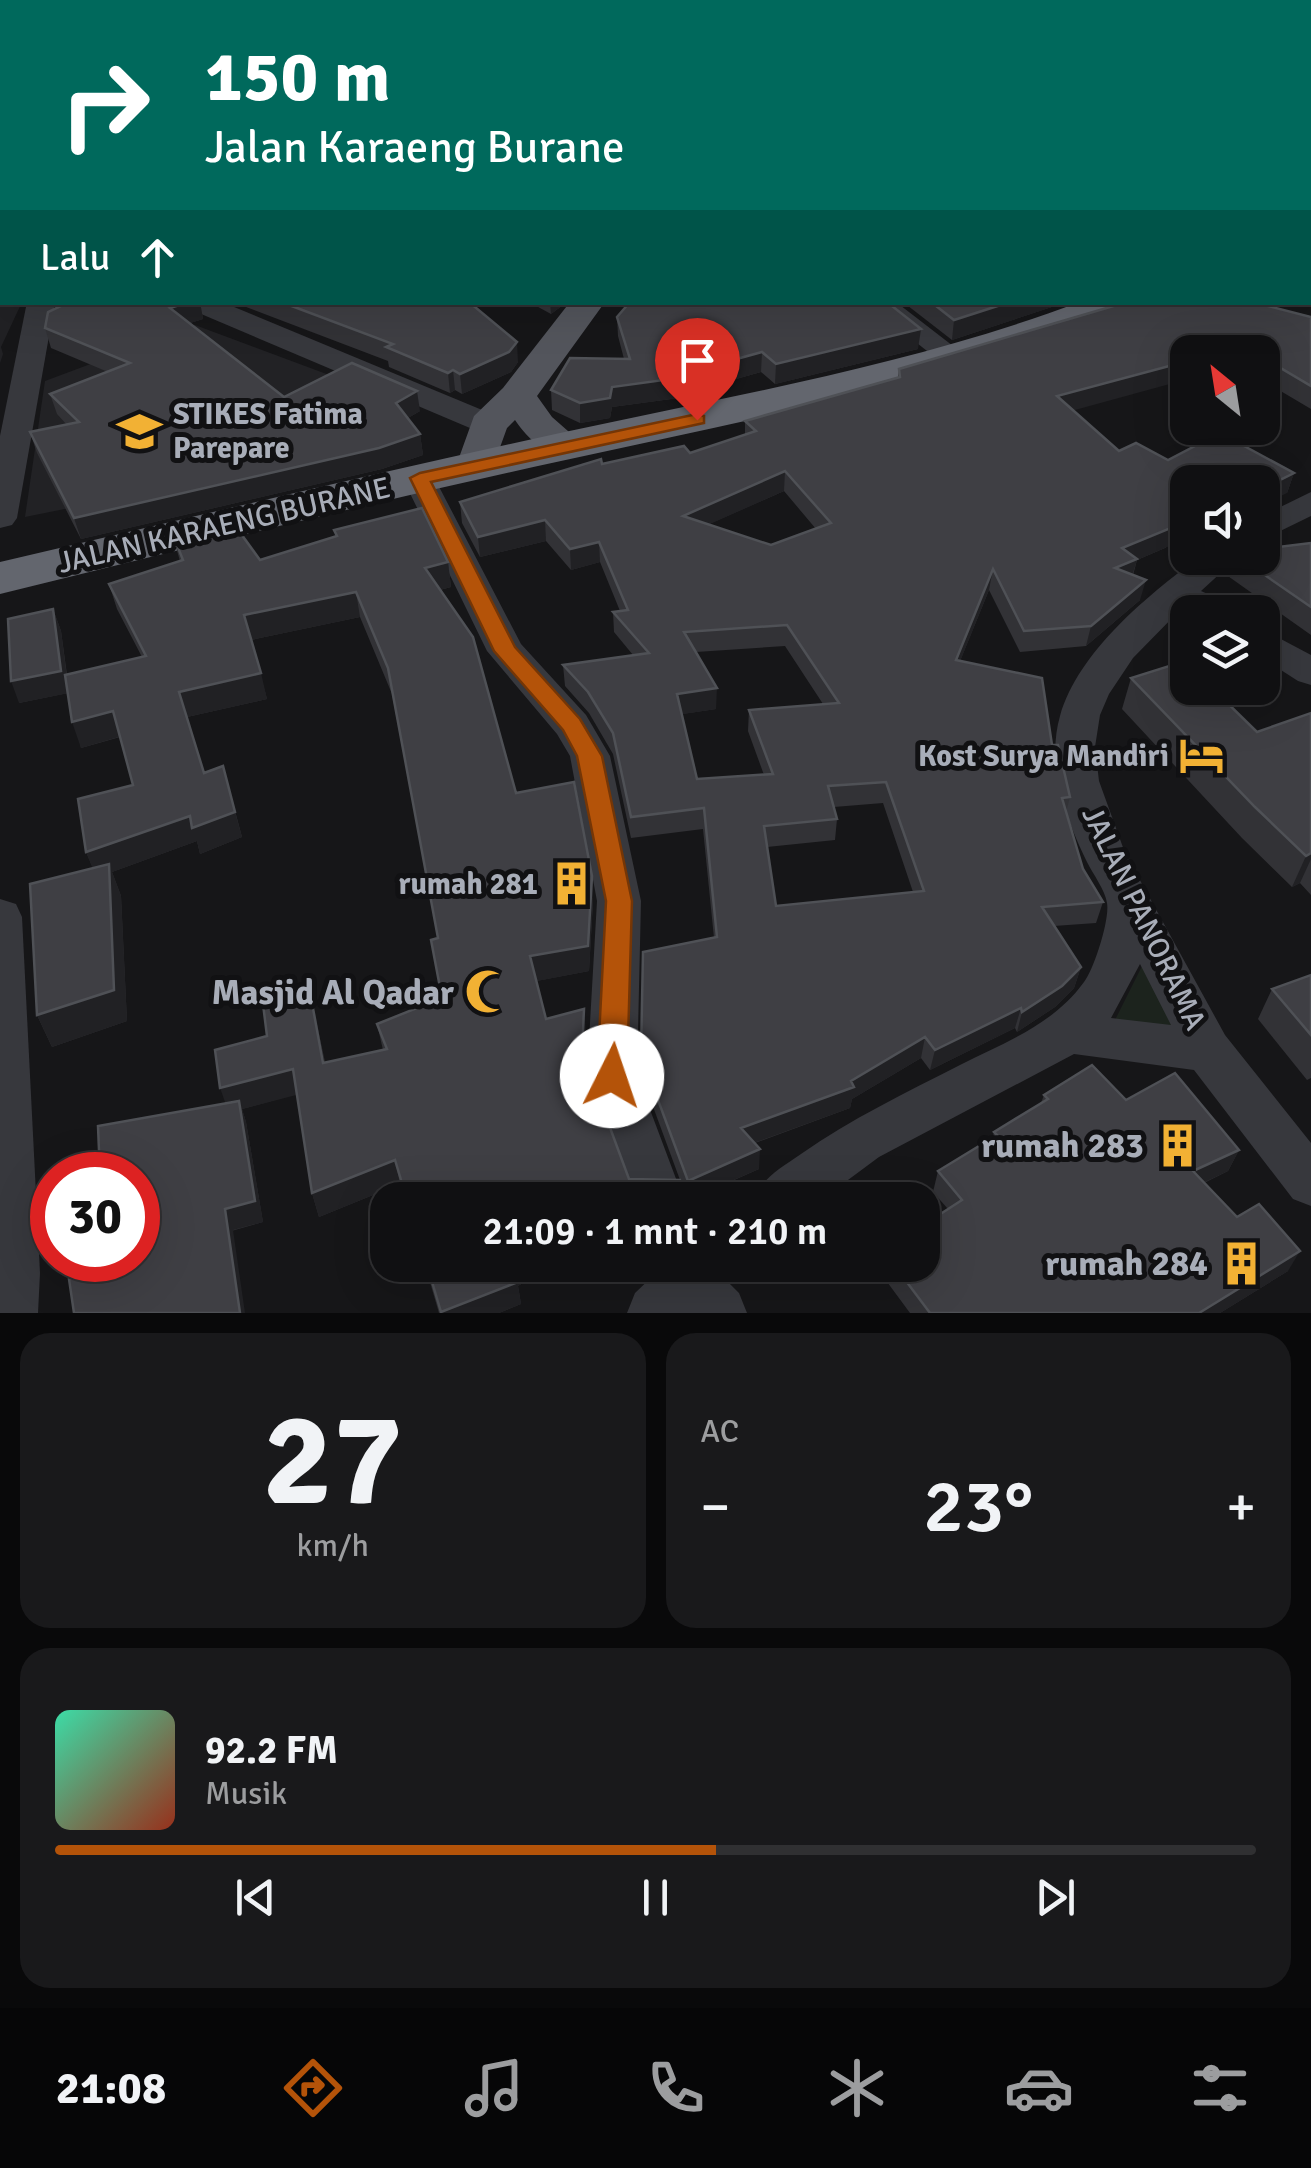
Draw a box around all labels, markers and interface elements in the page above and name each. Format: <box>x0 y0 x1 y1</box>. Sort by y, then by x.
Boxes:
text: 150 m <box>205 34 390 120</box>
icon: right <box>40 40 170 170</box>
text: Jalan Karaeng Burane <box>205 120 625 175</box>
icon: ahead <box>130 230 185 285</box>
text: Lalu <box>40 234 110 281</box>
pin <box>655 318 740 421</box>
icon: arrive <box>670 333 725 388</box>
north arrow <box>1170 335 1280 445</box>
map controls <box>1170 335 1280 705</box>
place label: STIKES Fatima Parepare <box>173 396 363 467</box>
school or university icon: STIKES Fatima Parepare <box>116 407 164 455</box>
button: sound <box>1170 465 1280 575</box>
street label: JALAN KARAENG BURANE <box>54 469 394 582</box>
button: layers <box>1170 595 1280 705</box>
hotel icon: Kost Surya Mandiri <box>1178 732 1226 780</box>
place label: Kost Surya Mandiri <box>918 738 1169 775</box>
street label: JALAN PANORAMA <box>1073 800 1214 1036</box>
building icon: rumah 281 <box>547 860 595 908</box>
place label: rumah 281 <box>398 866 538 903</box>
mosque icon: Masjid Al Qadar <box>463 968 511 1016</box>
place label: Masjid Al Qadar <box>211 971 454 1014</box>
position arrow <box>560 1024 664 1128</box>
building icon: rumah 283 <box>1153 1121 1201 1169</box>
place label: rumah 283 <box>981 1124 1144 1167</box>
speed limit sign: 30 <box>30 1152 160 1282</box>
text: 21:09 · 1 mnt · 210 m <box>483 1208 827 1255</box>
building icon: rumah 284 <box>1217 1239 1265 1287</box>
place label: rumah 284 <box>1045 1242 1208 1285</box>
text: 27 <box>263 1381 403 1541</box>
text: AC <box>701 1412 739 1451</box>
text: 23° <box>923 1460 1033 1553</box>
text: − <box>701 1473 730 1541</box>
text: + <box>1226 1473 1256 1541</box>
text: km/h <box>297 1526 369 1565</box>
text: 92.2 FM <box>205 1727 338 1774</box>
text: Musik <box>205 1774 287 1813</box>
icon: previous <box>228 1870 283 1925</box>
icon: pause <box>628 1870 683 1925</box>
icon: next <box>1028 1870 1083 1925</box>
icon: directions <box>278 2053 348 2123</box>
icon: music <box>459 2053 529 2123</box>
icon: phone <box>641 2053 711 2123</box>
icon: climate <box>822 2053 892 2123</box>
icon: car <box>1004 2053 1074 2123</box>
icon: filters <box>1185 2053 1255 2123</box>
text: 21:08 <box>56 2061 166 2116</box>

